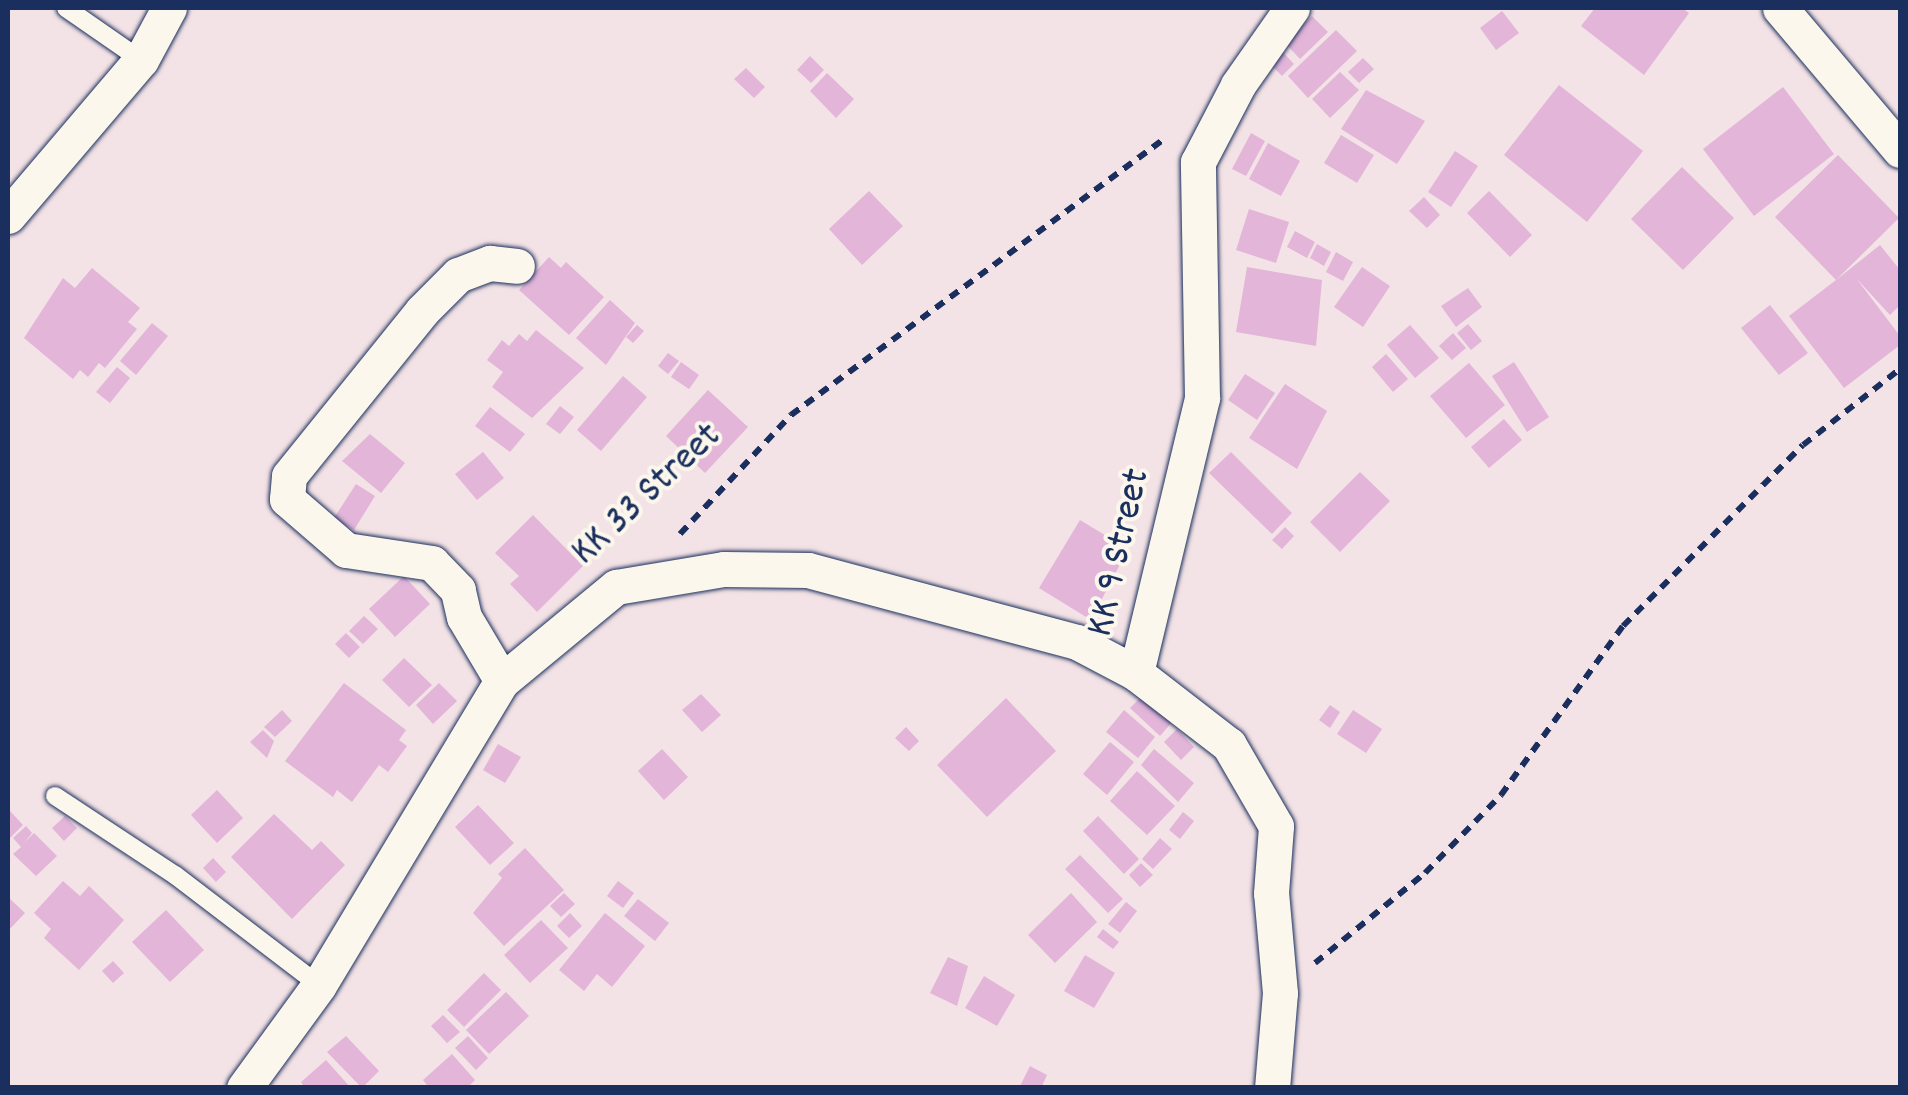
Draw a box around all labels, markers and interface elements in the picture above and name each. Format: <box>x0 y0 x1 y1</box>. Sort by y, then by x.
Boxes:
street label: KK 33 Street <box>563 414 733 578</box>
street label: KK 9 Street <box>1078 464 1164 642</box>

